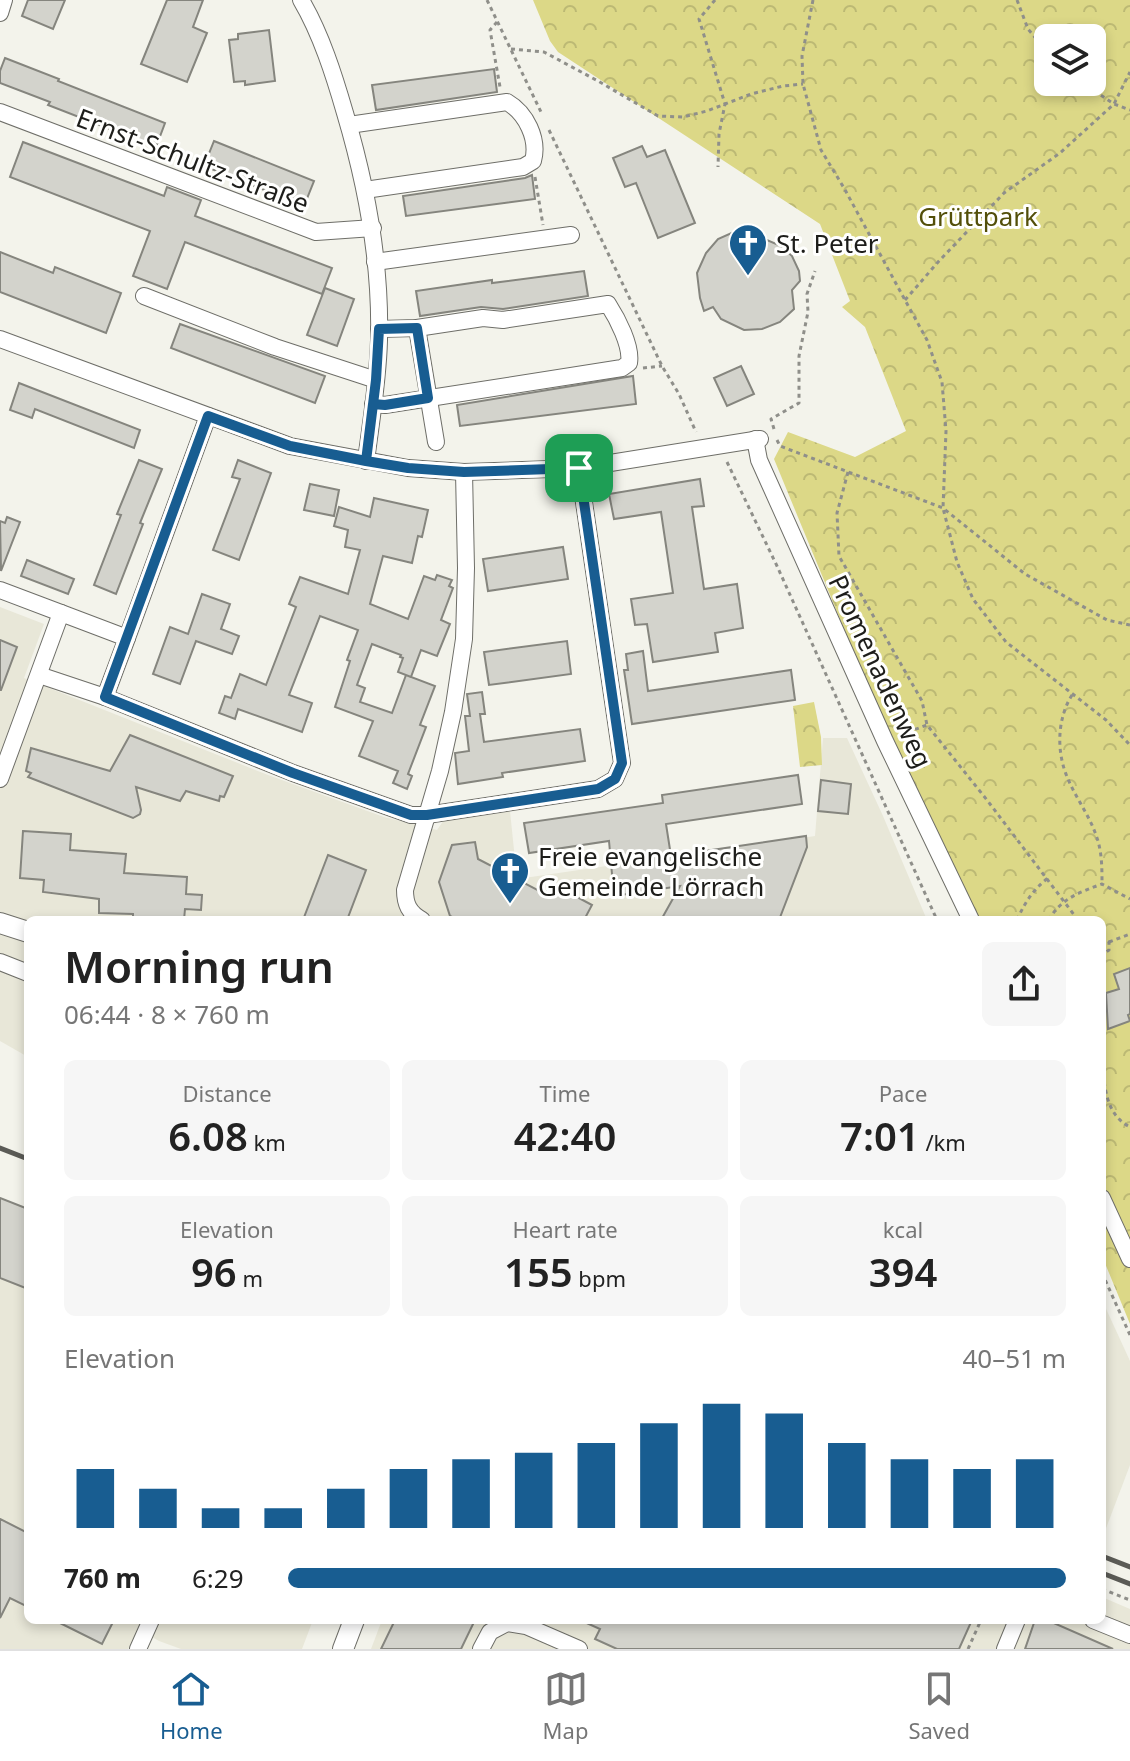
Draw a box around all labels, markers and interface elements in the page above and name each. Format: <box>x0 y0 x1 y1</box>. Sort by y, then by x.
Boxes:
map controls <box>1034 24 1106 96</box>
button: layers <box>1034 24 1106 96</box>
street label: Ernst-Schultz-Straße <box>71 99 315 221</box>
park label: Grüttpark <box>918 198 1038 234</box>
church icon: St. Peter <box>727 222 769 277</box>
place label: St. Peter <box>776 225 879 261</box>
pin <box>545 434 613 502</box>
icon: arrive <box>557 446 601 490</box>
street label: Promenadenweg <box>820 569 942 773</box>
place label: Freie evangelische Gemeinde Lörrach <box>538 838 764 904</box>
church icon: Freie evangelische Gemeinde Lörrach <box>489 850 531 905</box>
text: Morning run <box>64 936 334 996</box>
button: share <box>982 942 1066 1026</box>
text: 06:44 · 8 × 760 m <box>64 996 270 1032</box>
text: Distance <box>182 1078 272 1108</box>
text: Time <box>540 1078 590 1108</box>
text: Pace <box>879 1078 927 1108</box>
text: 6.08 <box>168 1108 248 1163</box>
text: 42:40 <box>514 1108 616 1163</box>
text: 7:01 <box>840 1108 920 1163</box>
text: km <box>248 1127 286 1157</box>
text: /km <box>920 1127 966 1157</box>
text: Elevation <box>180 1214 274 1244</box>
text: Heart rate <box>512 1214 618 1244</box>
text: kcal <box>883 1214 923 1244</box>
text: 96 <box>191 1244 237 1299</box>
text: 155 <box>504 1244 573 1299</box>
text: 394 <box>869 1244 937 1299</box>
text: m <box>237 1263 263 1293</box>
text: bpm <box>573 1263 626 1293</box>
text: Elevation <box>64 1340 175 1376</box>
text: 40–51 m <box>962 1340 1066 1376</box>
text: 760 m <box>64 1560 141 1596</box>
text: 6:29 <box>192 1560 244 1596</box>
tab: Home <box>160 1667 223 1745</box>
tab: Map <box>543 1667 588 1745</box>
tab: Saved <box>908 1667 970 1745</box>

